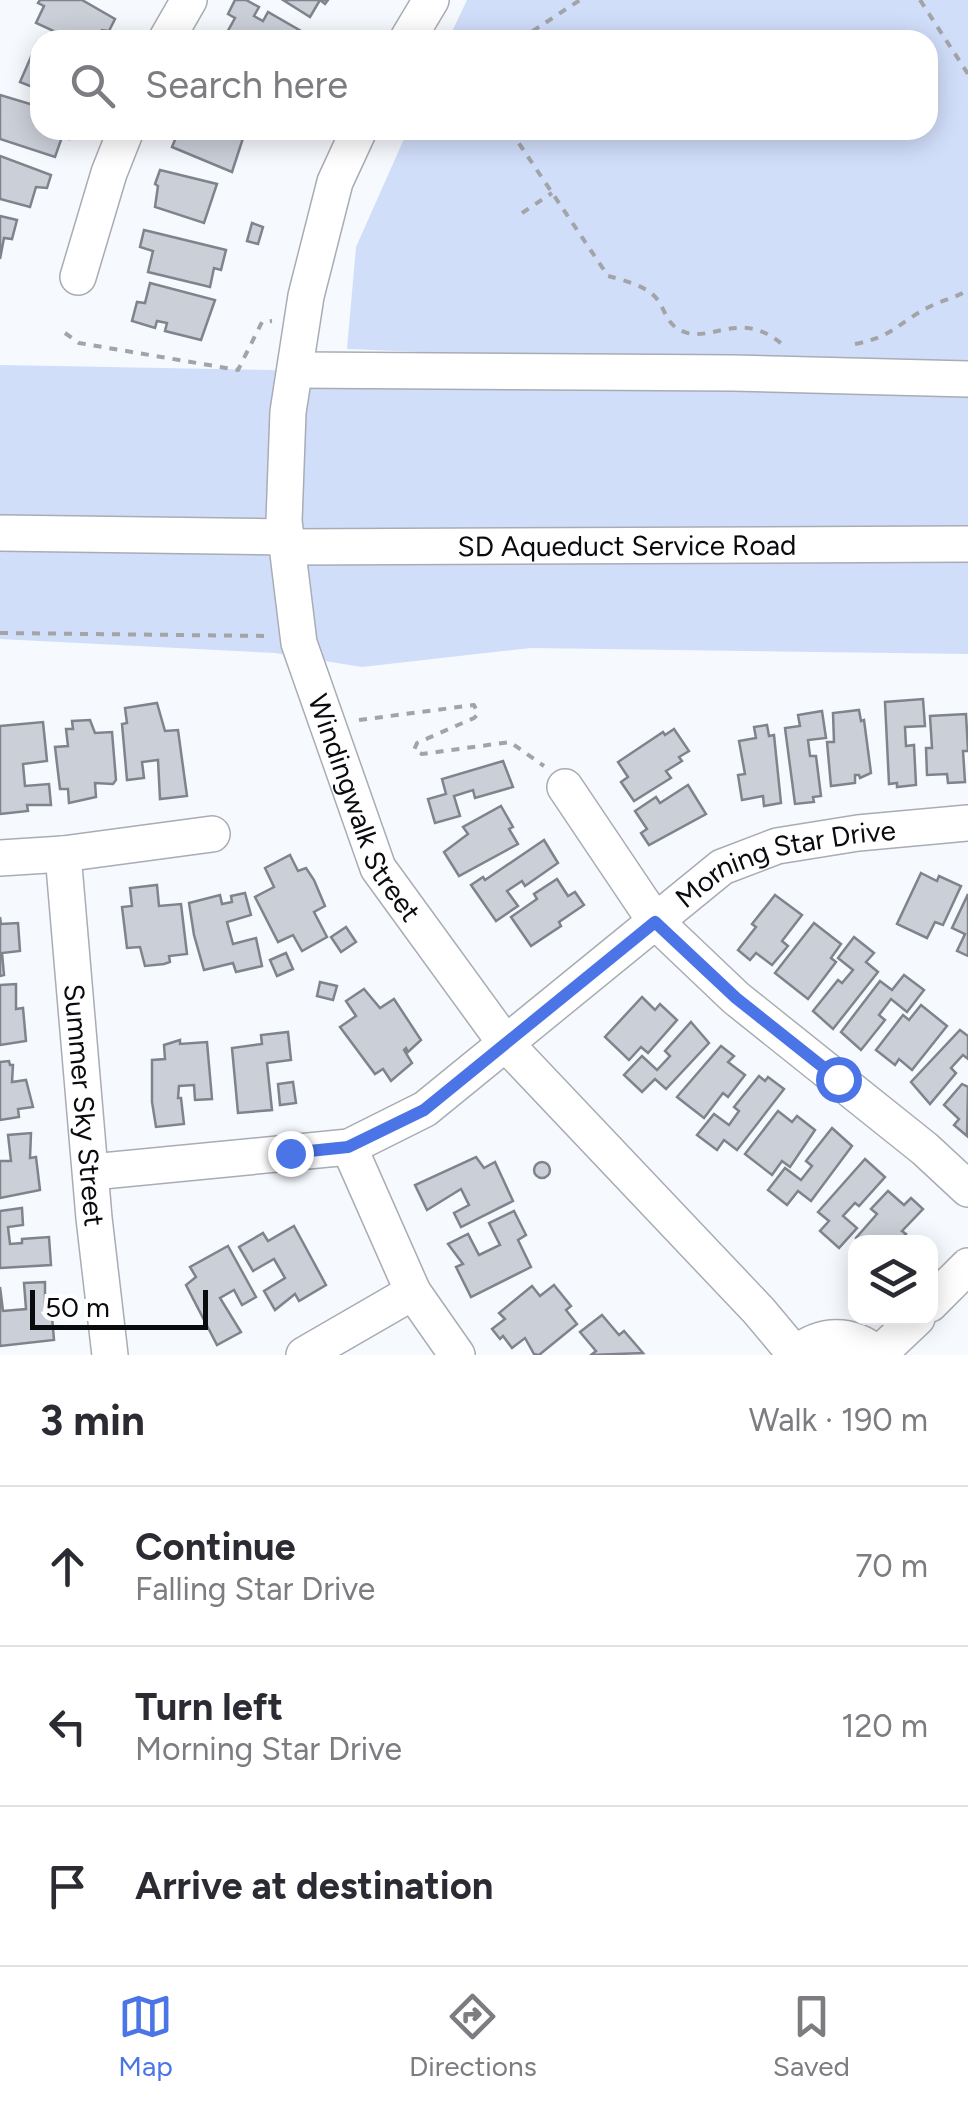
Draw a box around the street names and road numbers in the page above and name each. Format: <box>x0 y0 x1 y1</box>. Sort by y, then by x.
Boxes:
street label: SD Aqueduct Service Road <box>457 528 797 563</box>
street label: Windingwalk Street <box>301 689 428 928</box>
street label: Morning Star Drive <box>669 813 897 915</box>
street label: Summer Sky Street <box>57 983 112 1228</box>

